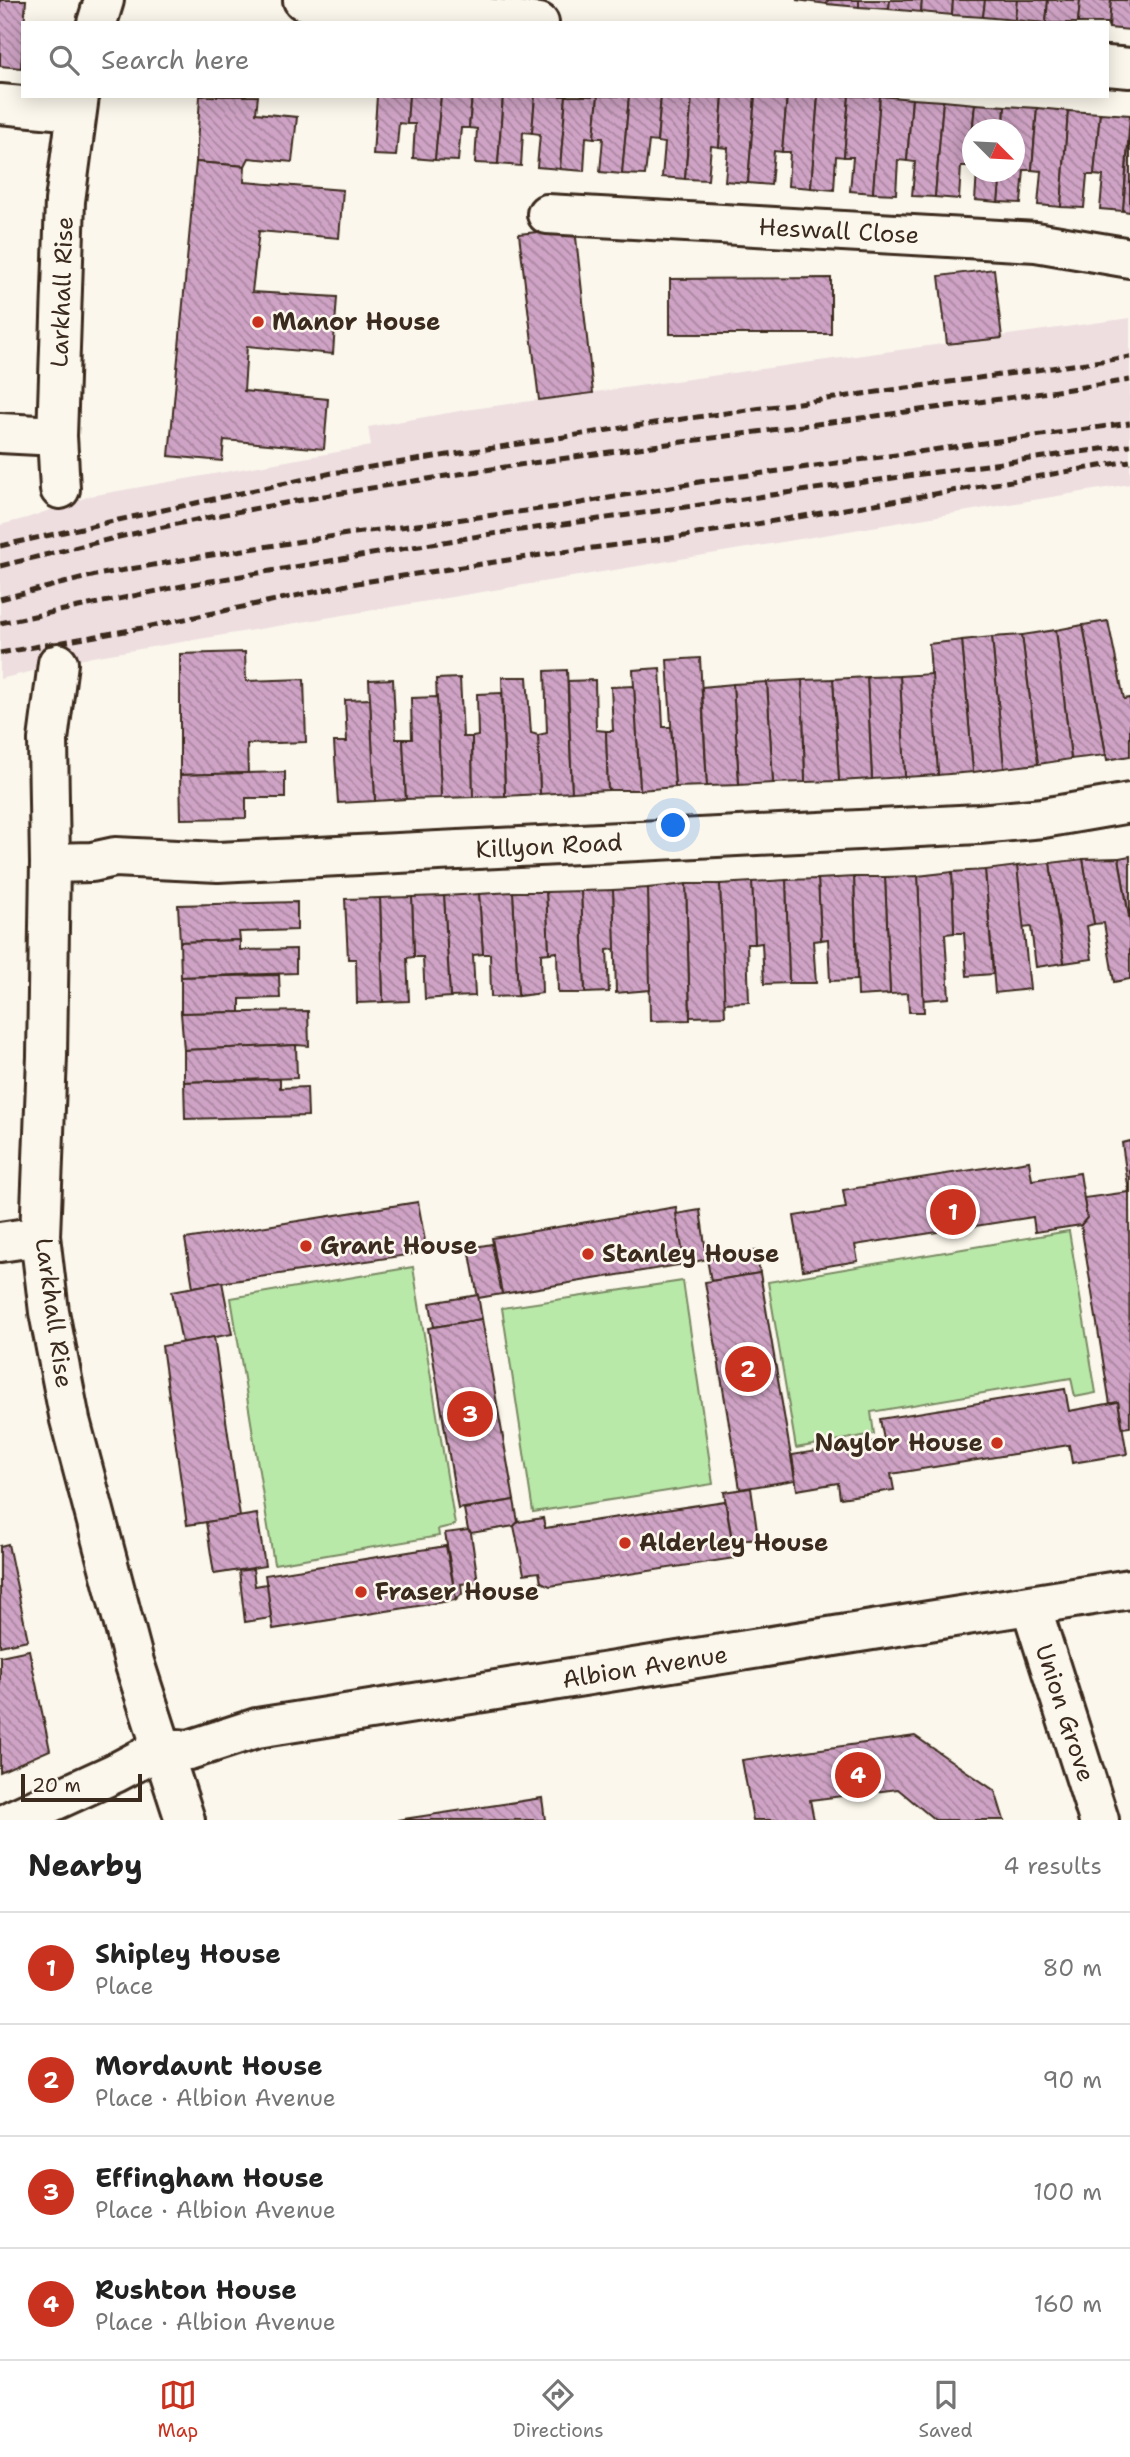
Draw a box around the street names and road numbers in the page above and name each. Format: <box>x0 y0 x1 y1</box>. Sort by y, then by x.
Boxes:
street label: Heswall Close <box>758 211 920 251</box>
street label: Larkhall Rise <box>43 216 81 368</box>
street label: Killyon Road <box>475 826 623 866</box>
street label: Larkhall Rise <box>28 1236 80 1390</box>
street label: Albion Avenue <box>560 1638 730 1696</box>
street label: Union Grove <box>1028 1640 1102 1786</box>

